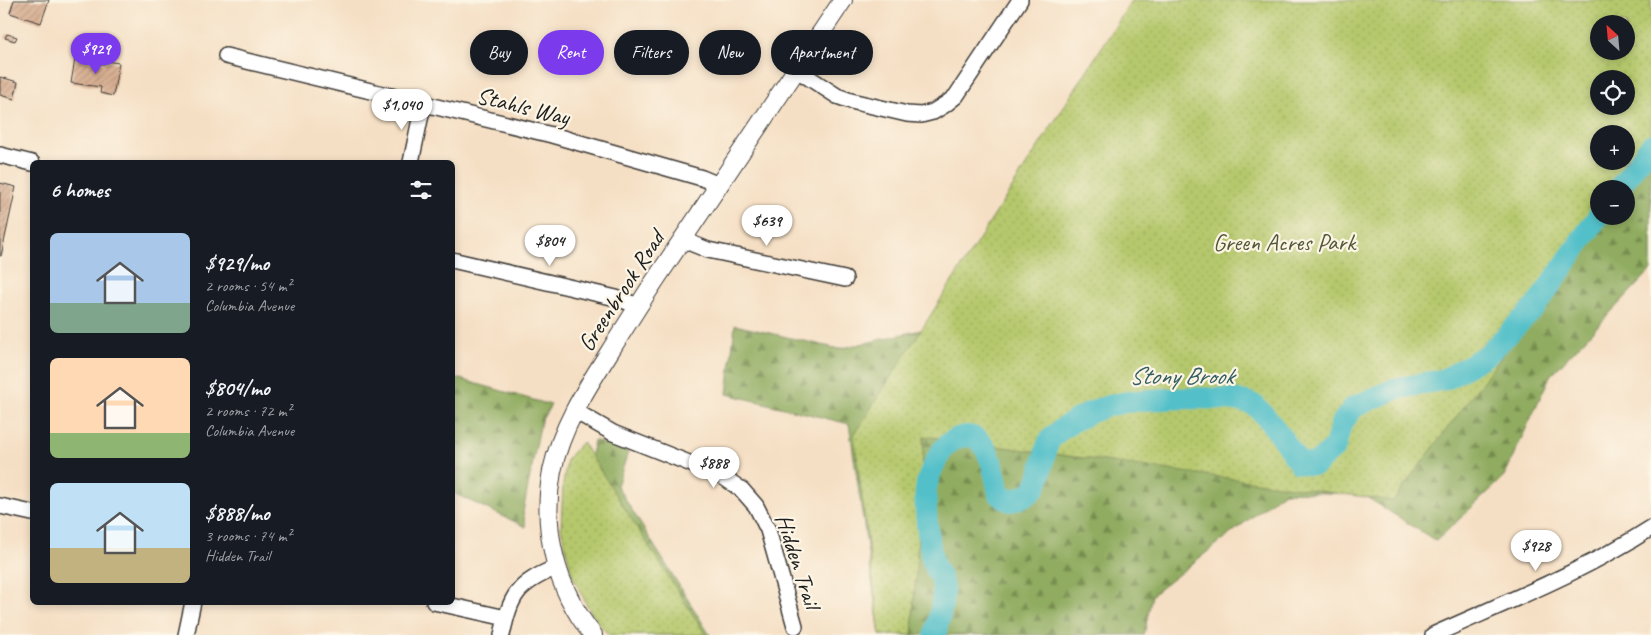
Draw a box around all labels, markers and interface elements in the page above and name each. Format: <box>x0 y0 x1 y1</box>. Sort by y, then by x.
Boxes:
north arrow <box>1590 15 1635 60</box>
map controls <box>1590 15 1635 225</box>
chip: Buy <box>470 30 528 75</box>
chip: Rent <box>538 30 604 75</box>
chip: Filters <box>614 30 689 75</box>
chip: New <box>699 30 761 75</box>
chip: Apartment <box>771 30 873 75</box>
pin: $929 <box>66 32 126 75</box>
text: $929 <box>82 39 110 59</box>
button: locate <box>1590 70 1635 115</box>
street label: Stahls Way <box>473 80 574 132</box>
pin: $1,040 <box>361 88 443 131</box>
text: $1,040 <box>382 95 422 115</box>
button: + <box>1590 125 1635 170</box>
icon: filters <box>407 176 435 204</box>
text: 6 homes <box>50 177 110 203</box>
button: − <box>1590 180 1635 225</box>
pin: $639 <box>737 204 797 247</box>
text: $639 <box>753 211 781 231</box>
street label: Greenbrook Road <box>571 222 673 357</box>
pin: $804 <box>520 224 580 267</box>
park label: Green Acres Park <box>1213 227 1357 257</box>
text: $804 <box>536 231 564 251</box>
text: $929/mo <box>205 250 269 276</box>
icon: home <box>90 253 150 313</box>
text: 2 rooms · 54 m² <box>205 276 291 296</box>
text: Columbia Avenue <box>205 296 294 316</box>
water label: Stony Brook <box>1129 360 1237 392</box>
text: $804/mo <box>205 375 270 401</box>
icon: home <box>90 378 150 438</box>
text: 2 rooms · 72 m² <box>205 401 291 421</box>
text: Columbia Avenue <box>205 421 294 441</box>
pin: $888 <box>684 446 744 489</box>
text: $888 <box>700 453 728 473</box>
text: $888/mo <box>205 500 270 526</box>
icon: home <box>90 503 150 563</box>
street label: Hidden Trail <box>769 510 829 616</box>
text: 3 rooms · 74 m² <box>205 526 291 546</box>
pin: $928 <box>1506 530 1566 572</box>
text: $928 <box>1522 536 1550 556</box>
text: Hidden Trail <box>205 546 270 566</box>

